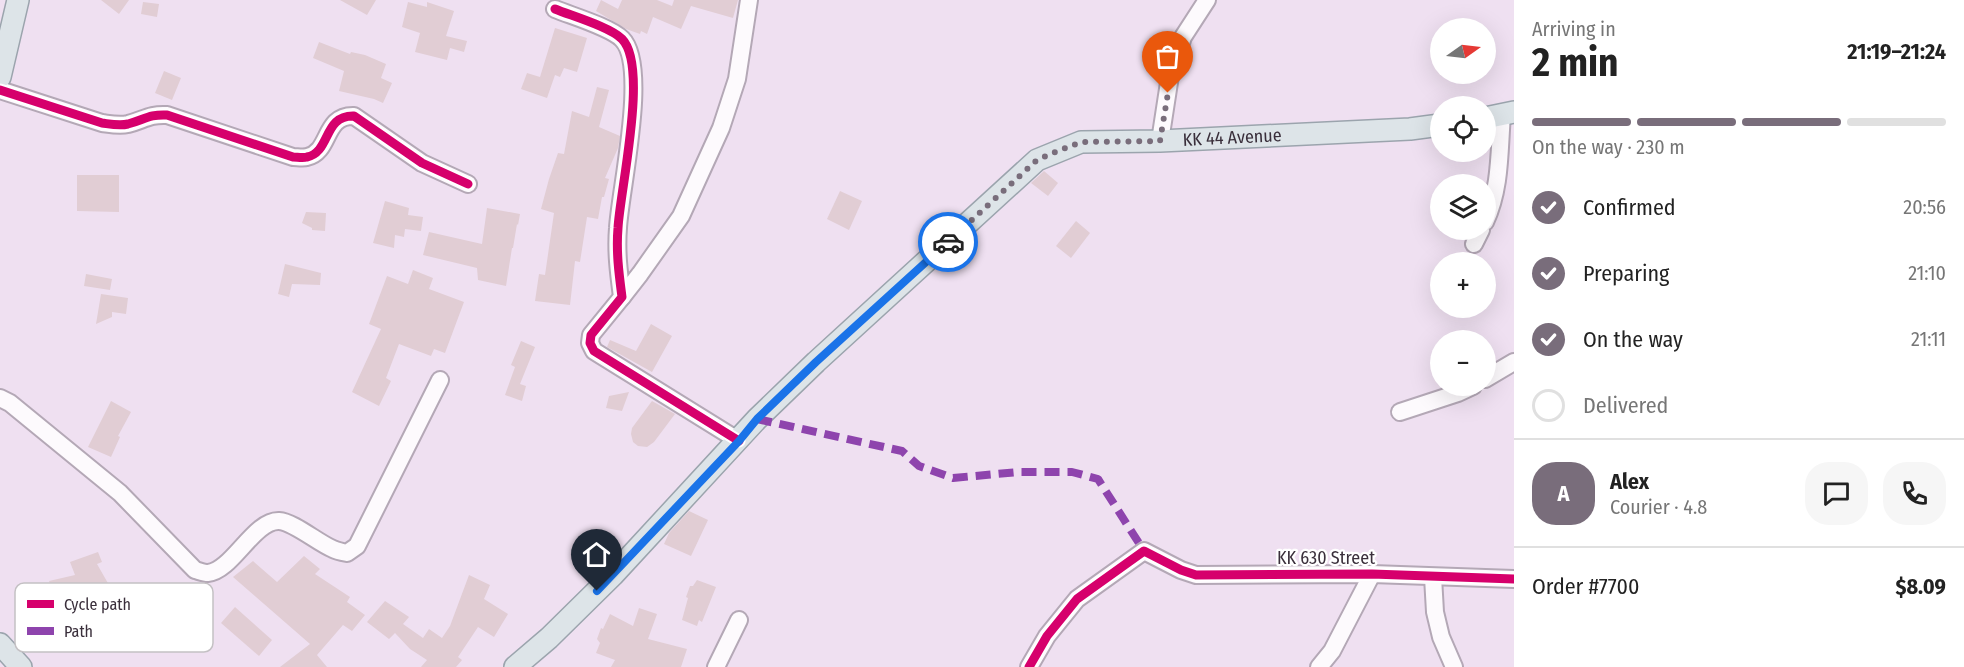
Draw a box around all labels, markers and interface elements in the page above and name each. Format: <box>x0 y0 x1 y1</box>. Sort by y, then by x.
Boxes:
text: Arriving in <box>1532 17 1616 41</box>
north arrow <box>1430 18 1496 84</box>
map controls <box>1430 18 1496 396</box>
pin <box>1142 31 1193 93</box>
text: 21:19–21:24 <box>1847 38 1946 65</box>
icon: bag <box>1151 40 1184 73</box>
text: 2 min <box>1532 40 1618 86</box>
button: locate <box>1430 96 1496 162</box>
street label: KK 44 Avenue <box>1182 124 1282 151</box>
text: On the way · 230 m <box>1532 135 1685 159</box>
button: layers <box>1430 174 1496 240</box>
icon: check <box>1532 191 1565 224</box>
text: Confirmed <box>1583 194 1676 221</box>
text: 20:56 <box>1903 195 1946 219</box>
courier <box>918 212 978 272</box>
icon: car <box>932 226 965 259</box>
button: + <box>1430 252 1496 318</box>
icon: check <box>1532 257 1565 290</box>
text: Preparing <box>1583 260 1669 287</box>
text: 21:10 <box>1908 261 1946 285</box>
icon: check <box>1532 323 1565 356</box>
text: On the way <box>1583 326 1683 353</box>
text: 21:11 <box>1911 327 1946 351</box>
button: − <box>1430 330 1496 396</box>
text: Delivered <box>1583 392 1668 419</box>
button: chat <box>1805 462 1868 525</box>
button: phone <box>1883 462 1946 525</box>
text: Alex <box>1610 468 1649 495</box>
text: A <box>1558 480 1569 507</box>
text: Courier · 4.8 <box>1610 495 1707 519</box>
pin <box>571 529 622 591</box>
icon: home <box>580 538 613 571</box>
street label: KK 630 Street <box>1277 547 1375 569</box>
text: Order #7700 <box>1532 573 1639 600</box>
text: $8.09 <box>1895 573 1946 600</box>
legend <box>15 583 213 652</box>
text: Cycle path <box>64 595 131 614</box>
text: Path <box>64 622 93 641</box>

